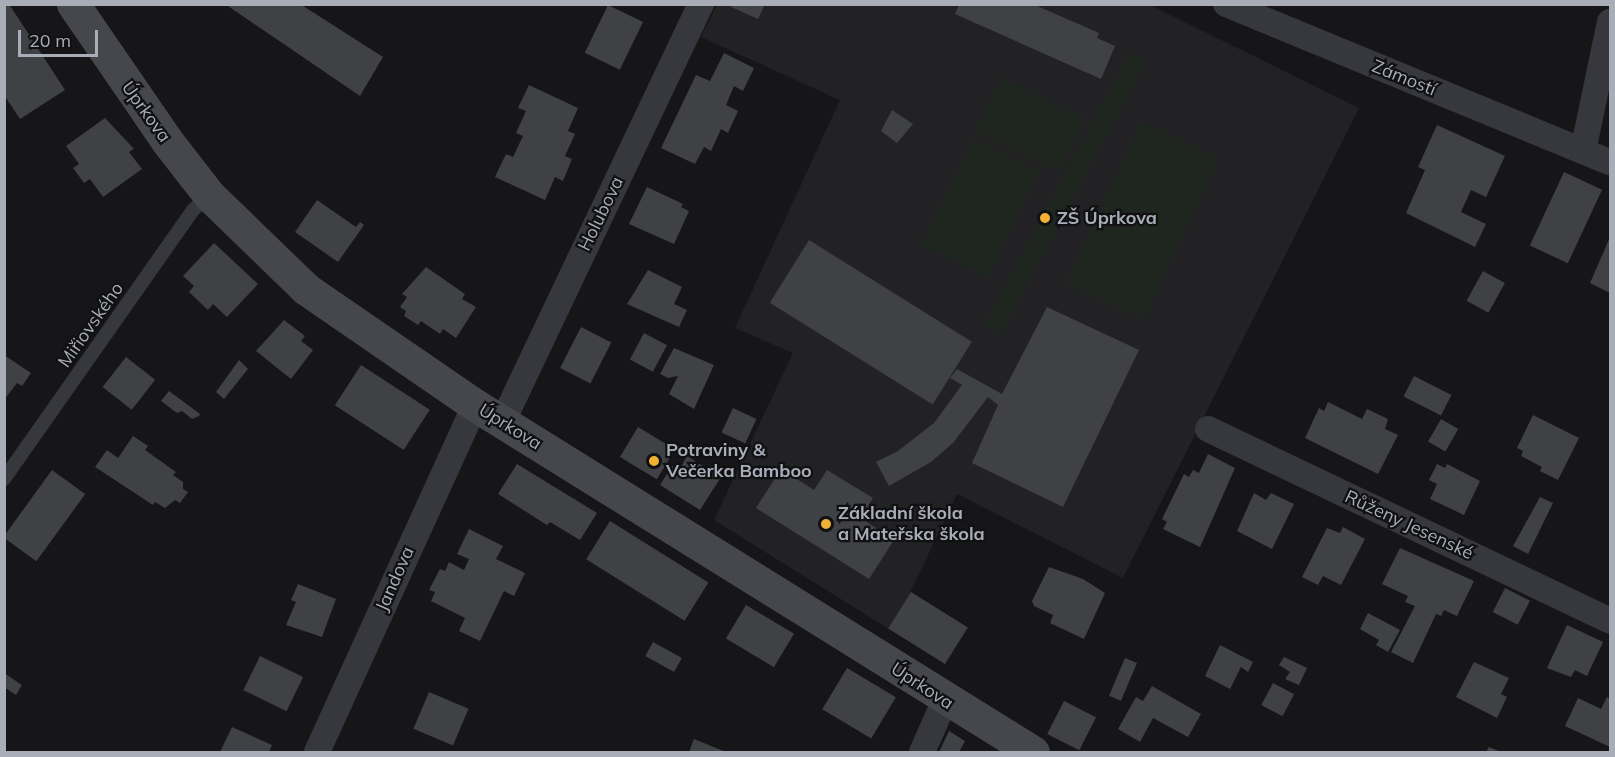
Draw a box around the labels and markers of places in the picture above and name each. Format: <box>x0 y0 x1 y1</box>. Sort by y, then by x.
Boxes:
place label: ZŠ Úprkova <box>1057 207 1157 229</box>
marker: ZŠ Úprkova <box>1038 211 1052 225</box>
place label: Potraviny & Večerka Bamboo <box>666 440 812 482</box>
marker: Potraviny & Večerka Bamboo <box>647 454 661 468</box>
place label: Základní škola a Mateřska škola <box>838 503 985 546</box>
marker: Základní škola a Mateřska škola <box>819 517 833 531</box>

